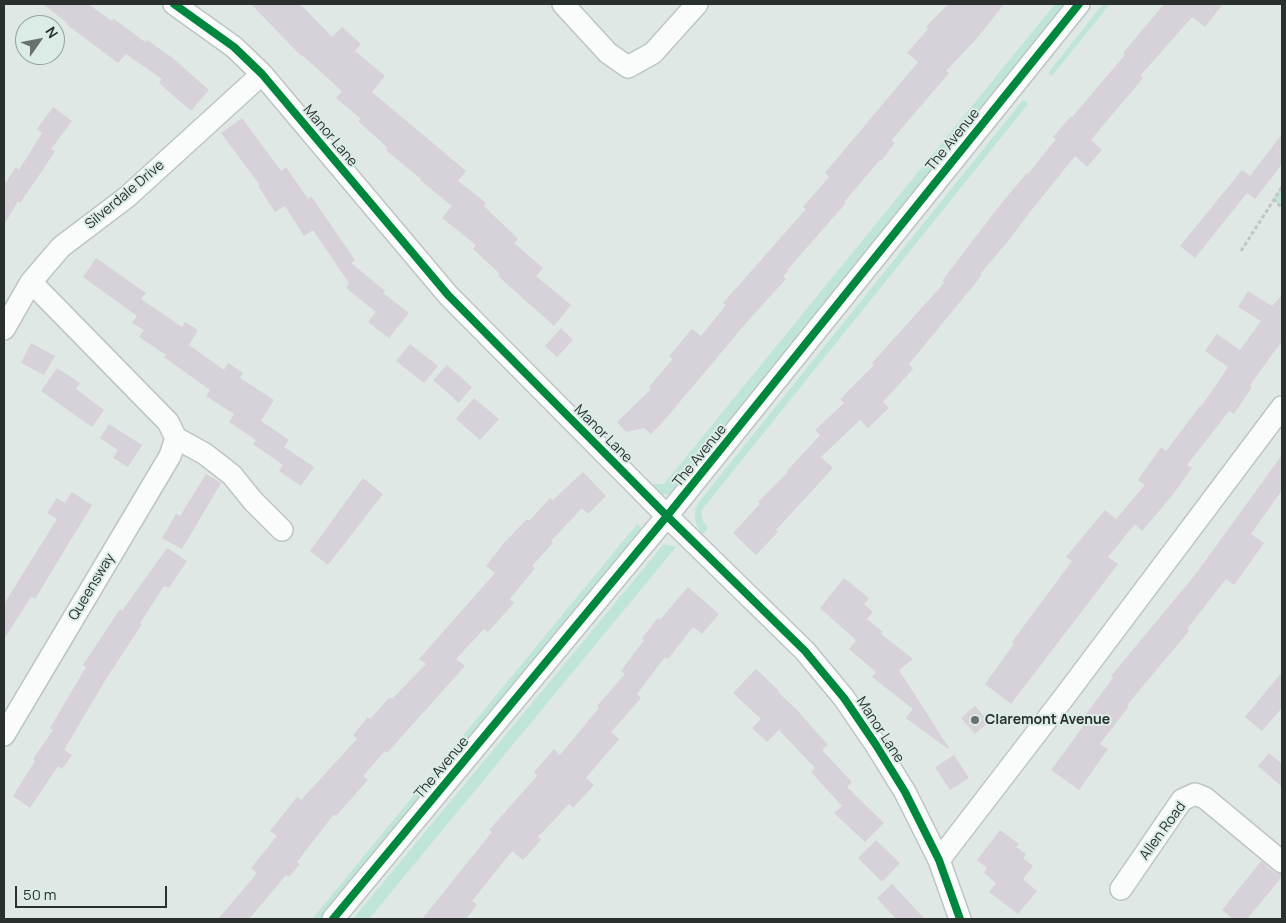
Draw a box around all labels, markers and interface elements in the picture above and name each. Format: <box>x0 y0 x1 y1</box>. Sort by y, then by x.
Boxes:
north arrow <box>15 15 65 65</box>
text: N <box>41 23 63 41</box>
street label: Manor Lane <box>299 102 361 170</box>
street label: The Avenue <box>923 105 983 175</box>
street label: Silverdale Drive <box>82 157 168 233</box>
street label: Manor Lane <box>570 401 636 467</box>
street label: The Avenue <box>670 421 730 491</box>
street label: Queensway <box>65 551 119 623</box>
street label: Manor Lane <box>852 694 908 766</box>
place label: Claremont Avenue <box>985 712 1110 728</box>
marker: Claremont Avenue <box>969 714 981 726</box>
street label: The Avenue <box>411 734 473 802</box>
street label: Allen Road <box>1136 799 1190 863</box>
scale bar <box>18 876 170 908</box>
text: 50 m <box>23 884 57 905</box>

